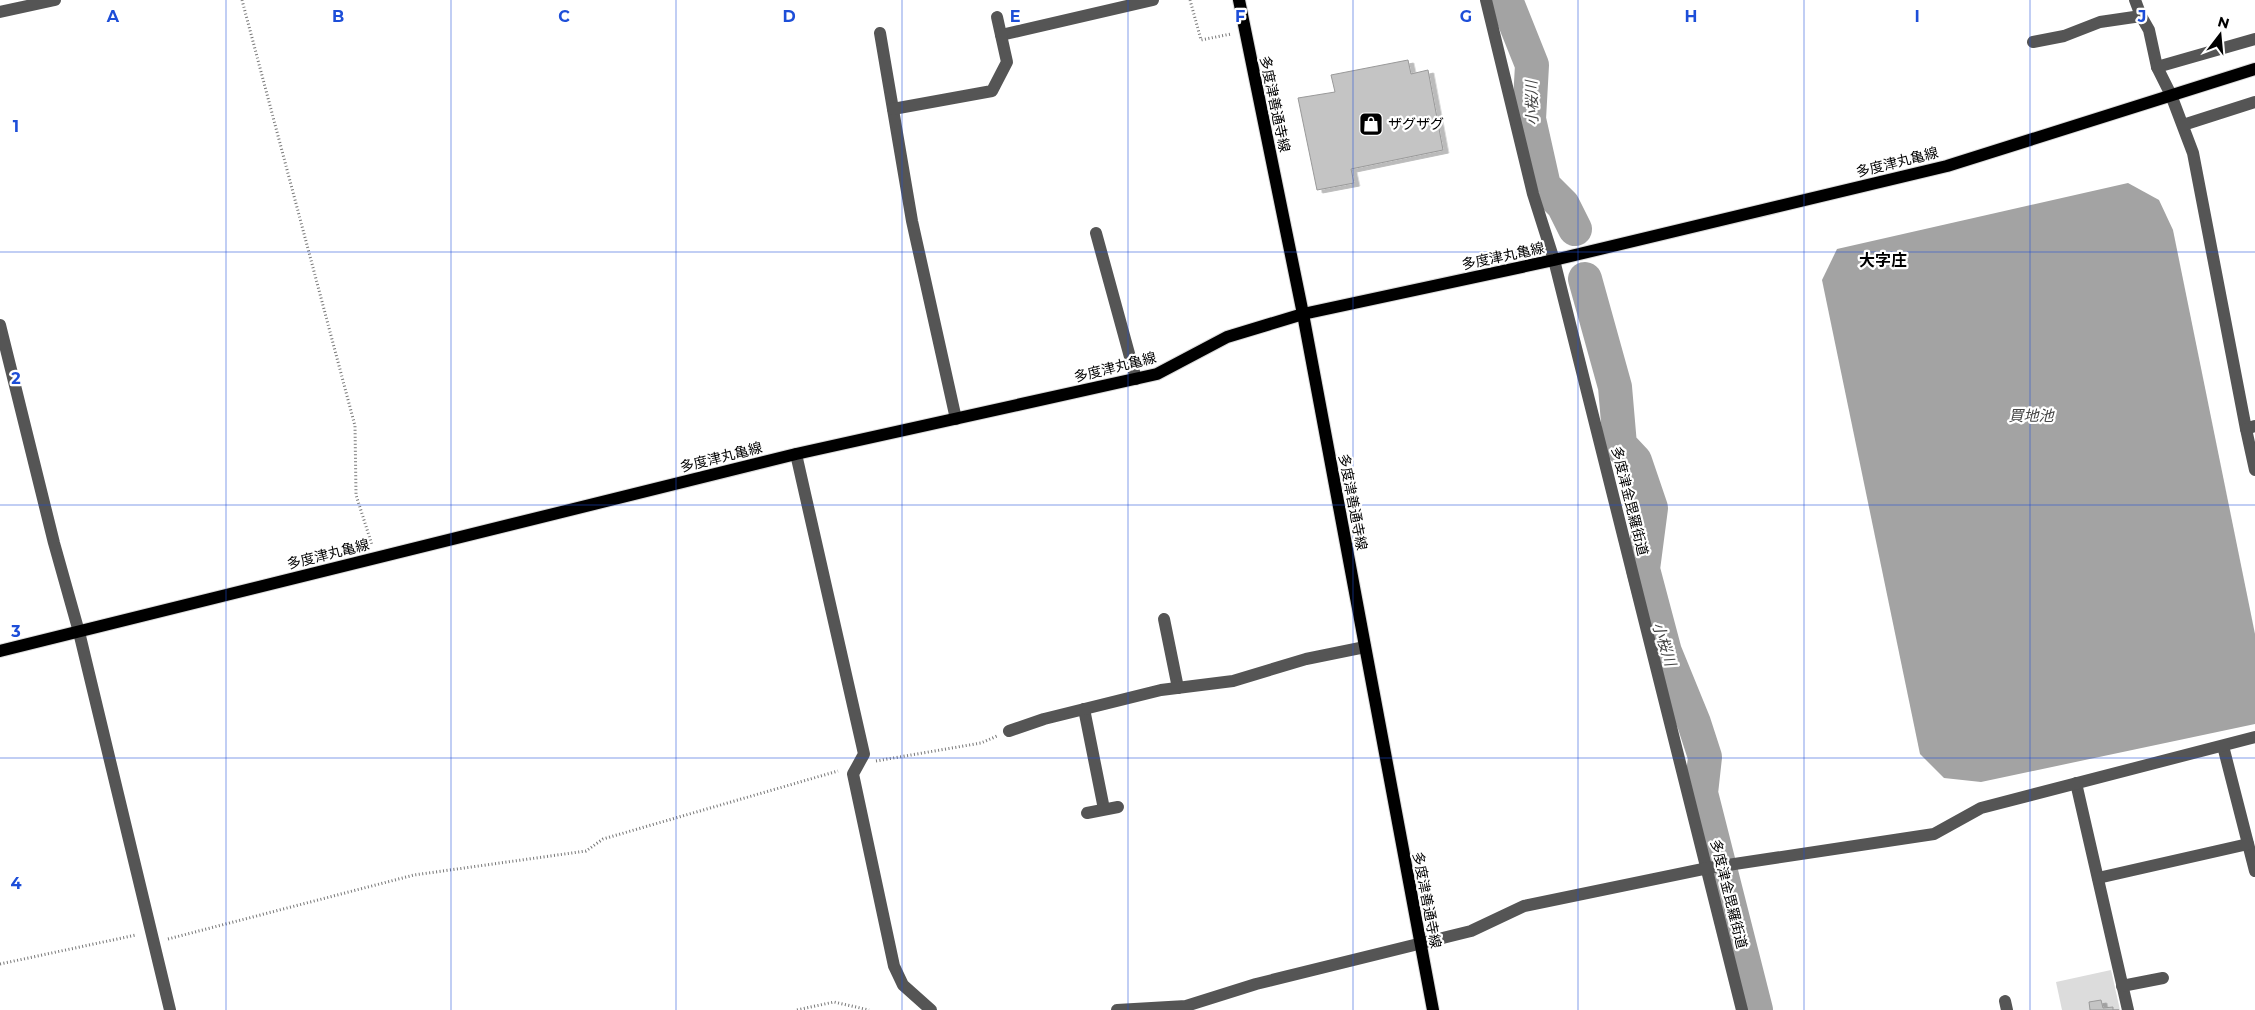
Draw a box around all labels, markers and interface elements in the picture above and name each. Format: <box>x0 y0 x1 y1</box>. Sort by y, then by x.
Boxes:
text: A <box>106 7 120 26</box>
text: B <box>332 7 344 26</box>
text: C <box>558 7 570 26</box>
text: D <box>782 7 796 26</box>
text: E <box>1010 7 1020 26</box>
text: F <box>1235 7 1245 26</box>
text: G <box>1460 7 1472 26</box>
text: H <box>1685 7 1697 26</box>
text: I <box>1914 7 1920 26</box>
text: J <box>2137 7 2146 26</box>
north arrow <box>2195 10 2245 60</box>
text: N <box>2216 12 2232 33</box>
street label: 多度津善通寺線 <box>1256 54 1294 154</box>
water label: 小桜川 <box>1522 78 1541 126</box>
shop icon: ザグザグ <box>1358 111 1384 137</box>
place label: ザグザグ <box>1388 115 1444 133</box>
text: 1 <box>13 117 19 136</box>
street label: 多度津丸亀線 <box>1854 143 1940 181</box>
street label: 多度津丸亀線 <box>1460 238 1546 274</box>
district label: 大字庄 <box>1859 251 1907 270</box>
street label: 多度津丸亀線 <box>1072 348 1158 386</box>
text: 2 <box>11 369 21 388</box>
water label: 買地池 <box>2008 406 2055 425</box>
street label: 多度津丸亀線 <box>678 438 764 476</box>
street label: 多度津金毘羅街道 <box>1608 444 1652 558</box>
street label: 多度津善通寺線 <box>1335 452 1371 552</box>
street label: 多度津丸亀線 <box>285 535 371 573</box>
water label: 小桜川 <box>1648 620 1681 670</box>
text: 3 <box>10 622 21 641</box>
street label: 多度津金毘羅街道 <box>1707 837 1751 951</box>
street label: 多度津善通寺線 <box>1409 850 1445 950</box>
text: 4 <box>10 874 22 893</box>

